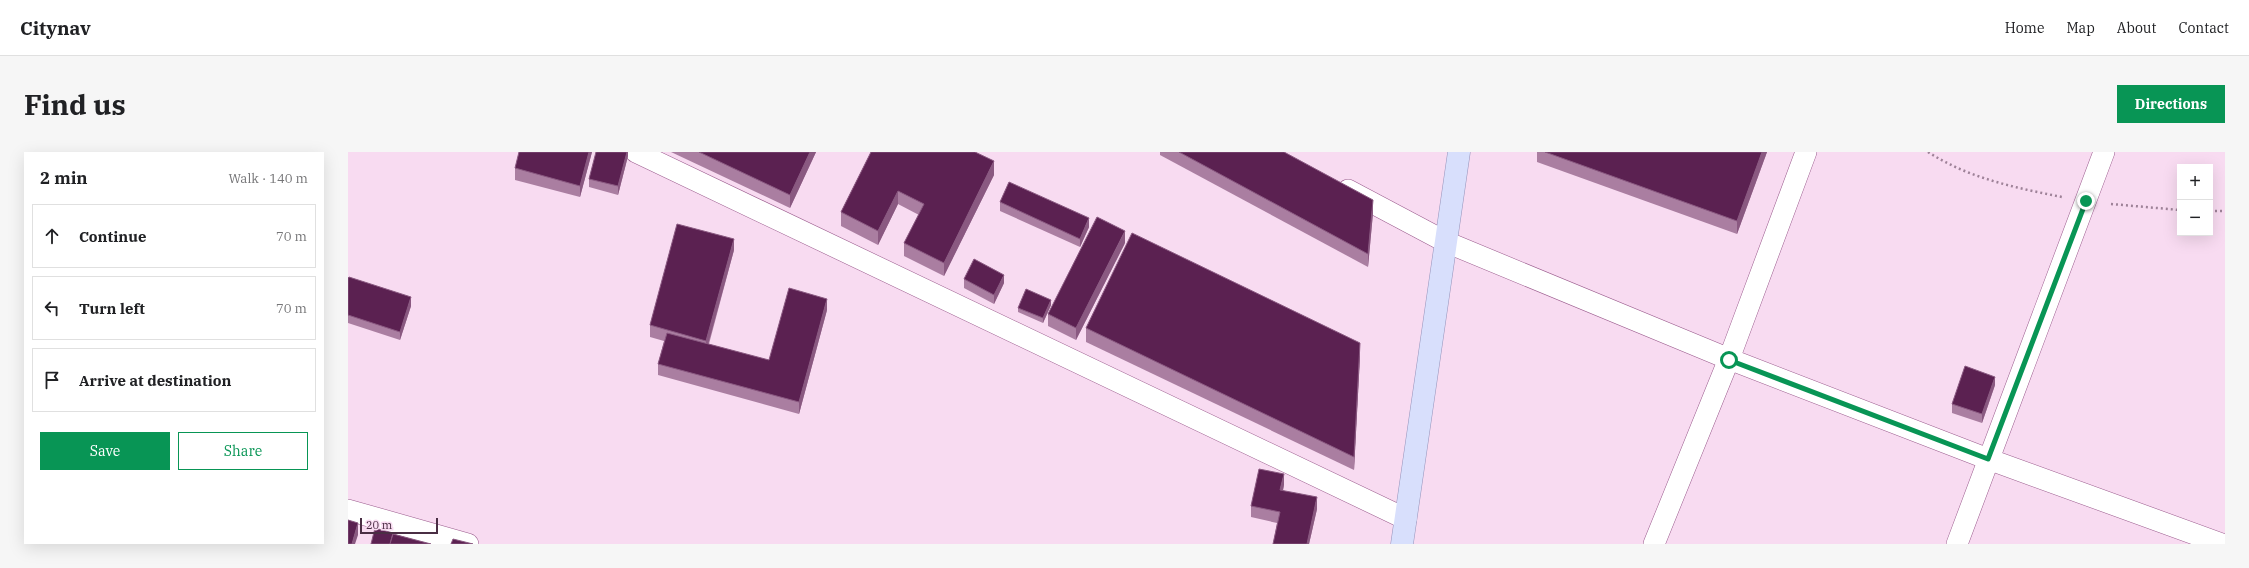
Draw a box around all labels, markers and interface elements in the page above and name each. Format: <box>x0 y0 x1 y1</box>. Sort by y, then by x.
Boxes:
text: Citynav <box>20 16 91 40</box>
text: Home <box>2005 19 2044 37</box>
text: Map <box>2066 19 2095 37</box>
text: About <box>2117 19 2156 37</box>
text: Contact <box>2178 19 2229 37</box>
button: Directions <box>2117 85 2225 123</box>
text: Find us <box>24 86 126 123</box>
map controls <box>2177 164 2213 236</box>
button: + <box>2177 164 2213 200</box>
text: 2 min <box>40 167 88 189</box>
text: Walk · 140 m <box>229 170 308 187</box>
route end <box>2077 192 2095 210</box>
button: − <box>2177 200 2213 236</box>
icon: ahead <box>41 225 63 247</box>
text: Continue <box>79 227 146 246</box>
text: 70 m <box>276 228 307 245</box>
icon: left <box>41 297 63 319</box>
text: Turn left <box>79 299 145 318</box>
text: 70 m <box>276 300 307 317</box>
route start <box>1720 351 1738 369</box>
icon: arrive <box>41 369 63 391</box>
text: Arrive at destination <box>79 371 231 390</box>
button: Save <box>40 432 170 470</box>
button: Share <box>178 432 308 470</box>
scale bar <box>360 516 438 535</box>
text: 20 m <box>366 518 392 532</box>

